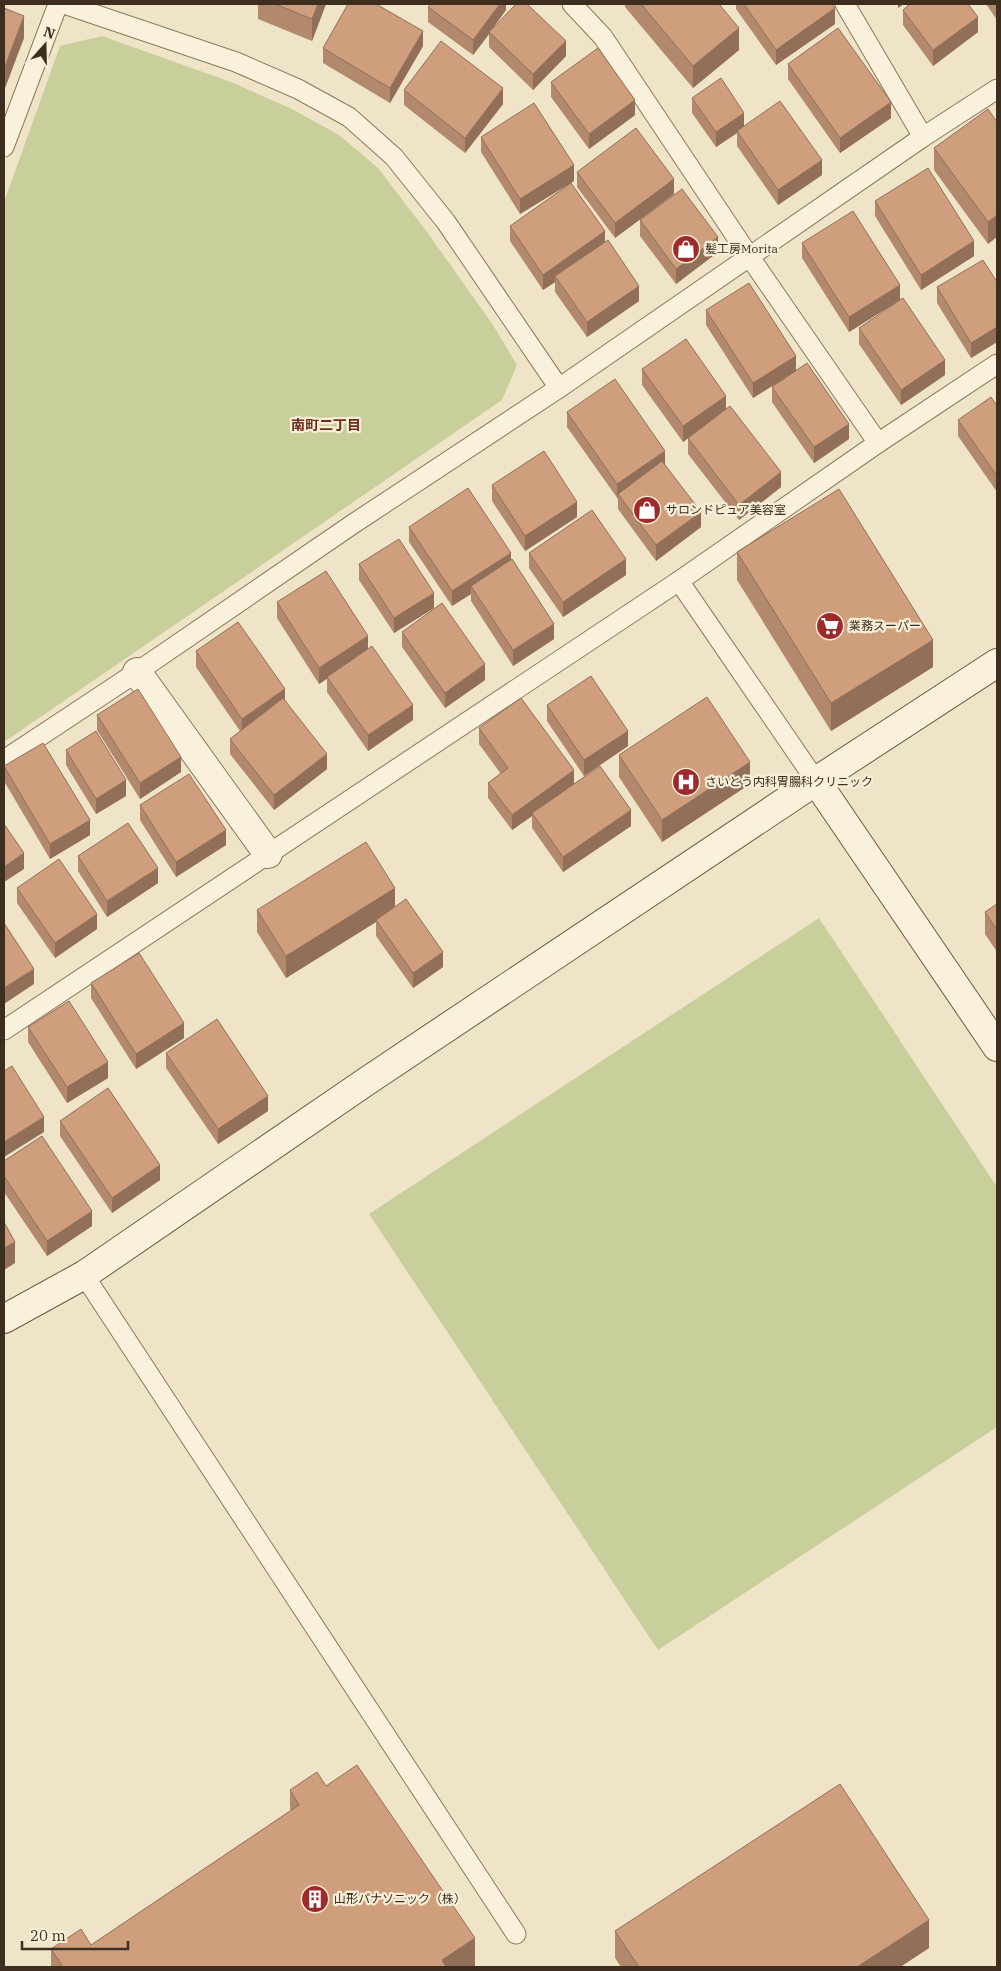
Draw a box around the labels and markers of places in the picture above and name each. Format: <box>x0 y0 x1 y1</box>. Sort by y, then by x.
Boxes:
shop icon: 髪工房Morita <box>671 234 701 264</box>
place label: 髪工房Morita <box>705 241 779 256</box>
shop icon: サロンドピュア美容室 <box>632 495 662 525</box>
place label: サロンドピュア美容室 <box>666 502 786 517</box>
supermarket icon: 業務スーパー <box>815 611 845 641</box>
place label: 業務スーパー <box>849 618 921 633</box>
hospital icon: さいとう内科胃腸科クリニック <box>671 767 701 797</box>
place label: さいとう内科胃腸科クリニック <box>705 774 873 789</box>
building icon: 山形パナソニック（株） <box>300 1884 330 1914</box>
place label: 山形パナソニック（株） <box>334 1891 466 1906</box>

